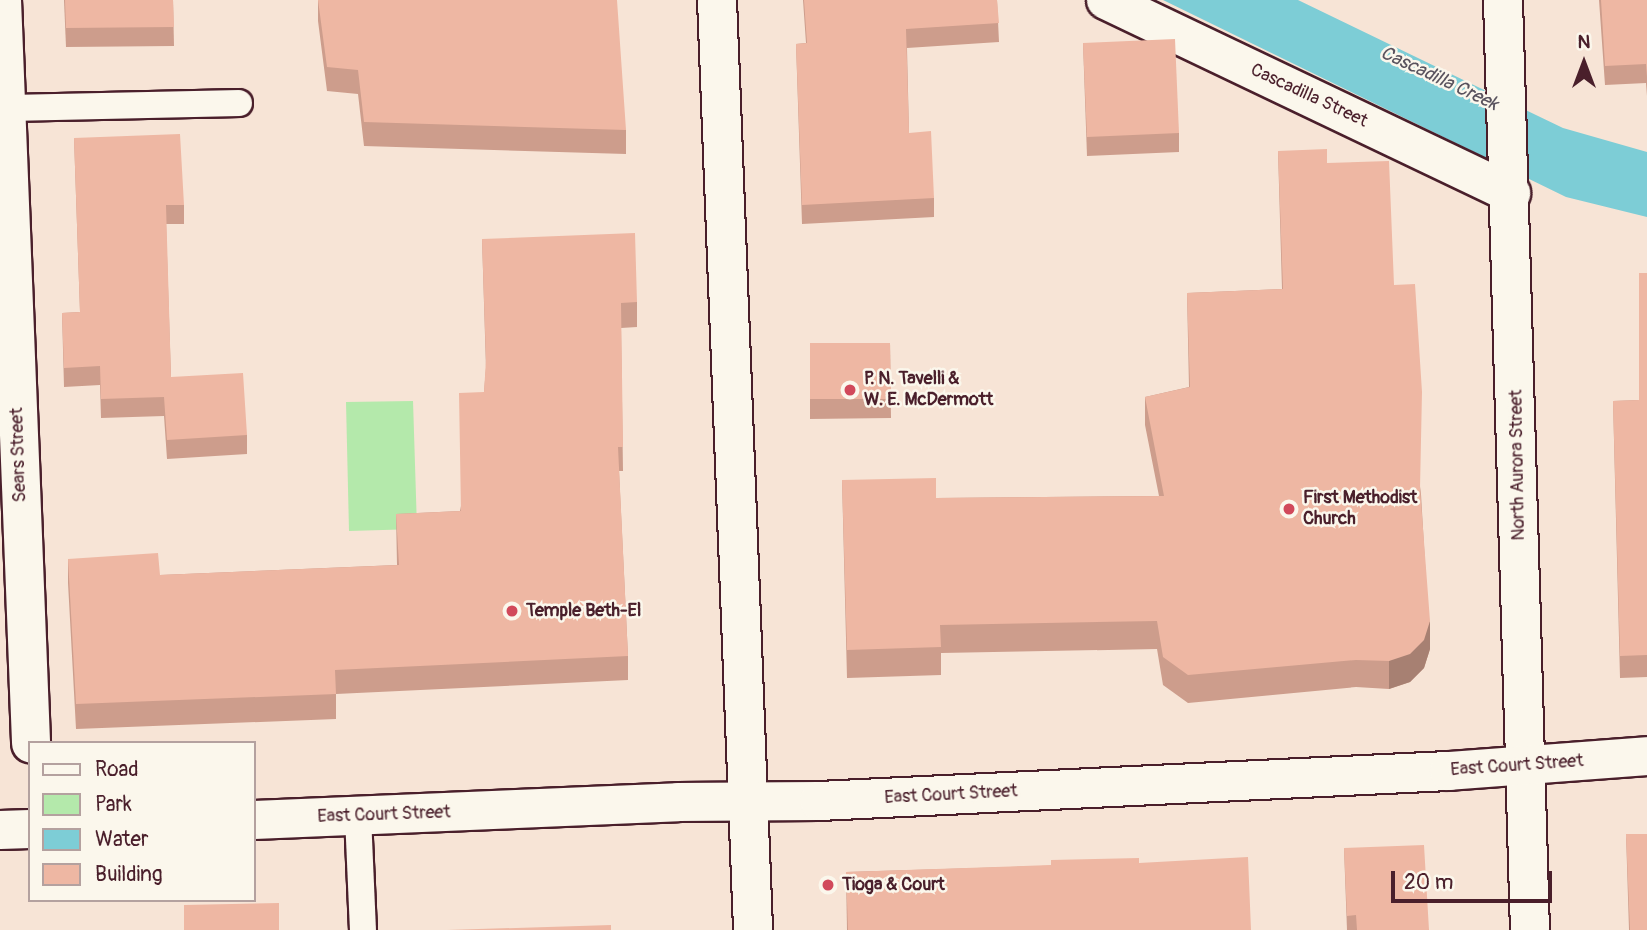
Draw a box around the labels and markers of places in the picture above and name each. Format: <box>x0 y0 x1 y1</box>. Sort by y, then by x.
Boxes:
place label: P. N. Tavelli & W. E. McDermott <box>864 369 993 412</box>
marker: P. N. Tavelli & W. E. McDermott <box>842 382 858 398</box>
place label: First Methodist Church <box>1303 488 1417 530</box>
marker: First Methodist Church <box>1281 501 1297 517</box>
place label: Temple Beth-El <box>526 600 641 622</box>
marker: Temple Beth-El <box>504 603 520 619</box>
place label: Tioga & Court <box>842 874 945 896</box>
marker: Tioga & Court <box>820 877 836 893</box>

